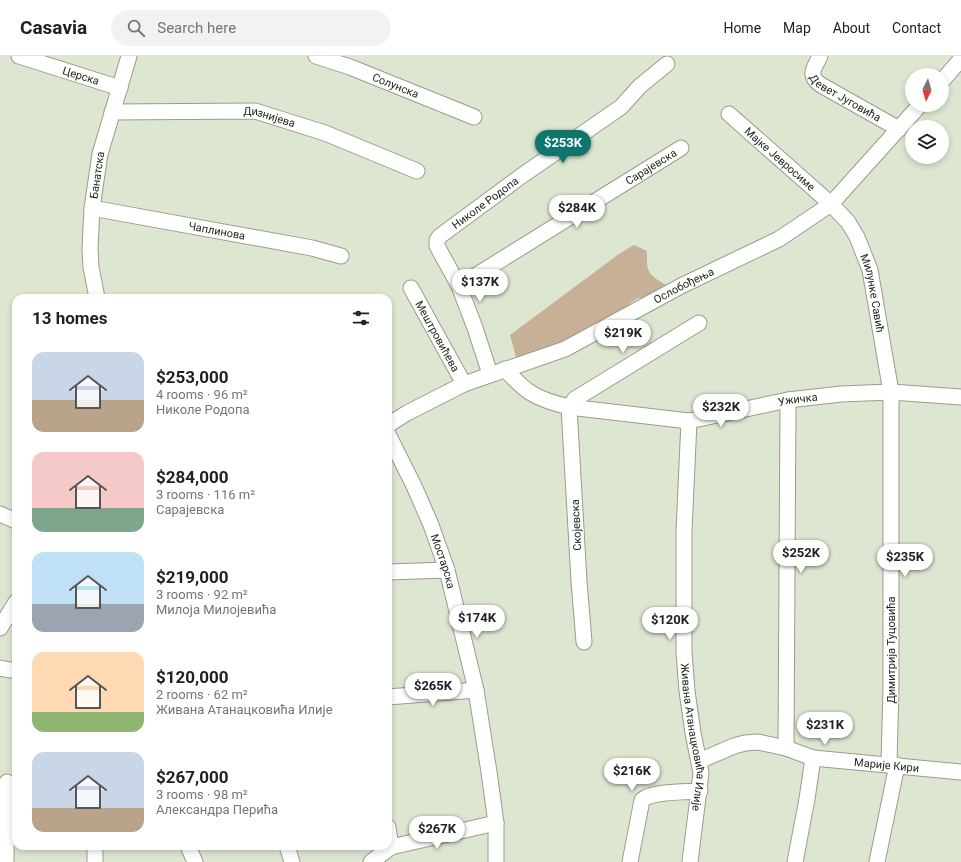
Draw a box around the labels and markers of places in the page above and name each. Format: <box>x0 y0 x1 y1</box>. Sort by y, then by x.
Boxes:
pin: $253K <box>535 130 591 164</box>
pin: $284K <box>549 195 605 229</box>
pin: $137K <box>452 269 508 303</box>
pin: $219K <box>595 320 651 354</box>
pin: $232K <box>693 394 749 428</box>
pin: $252K <box>773 540 829 574</box>
pin: $235K <box>877 544 933 578</box>
pin: $174K <box>449 605 505 639</box>
pin: $120K <box>642 607 698 641</box>
pin: $265K <box>405 673 461 707</box>
pin: $231K <box>797 712 853 746</box>
pin: $216K <box>604 758 660 792</box>
pin: $267K <box>409 816 465 850</box>

